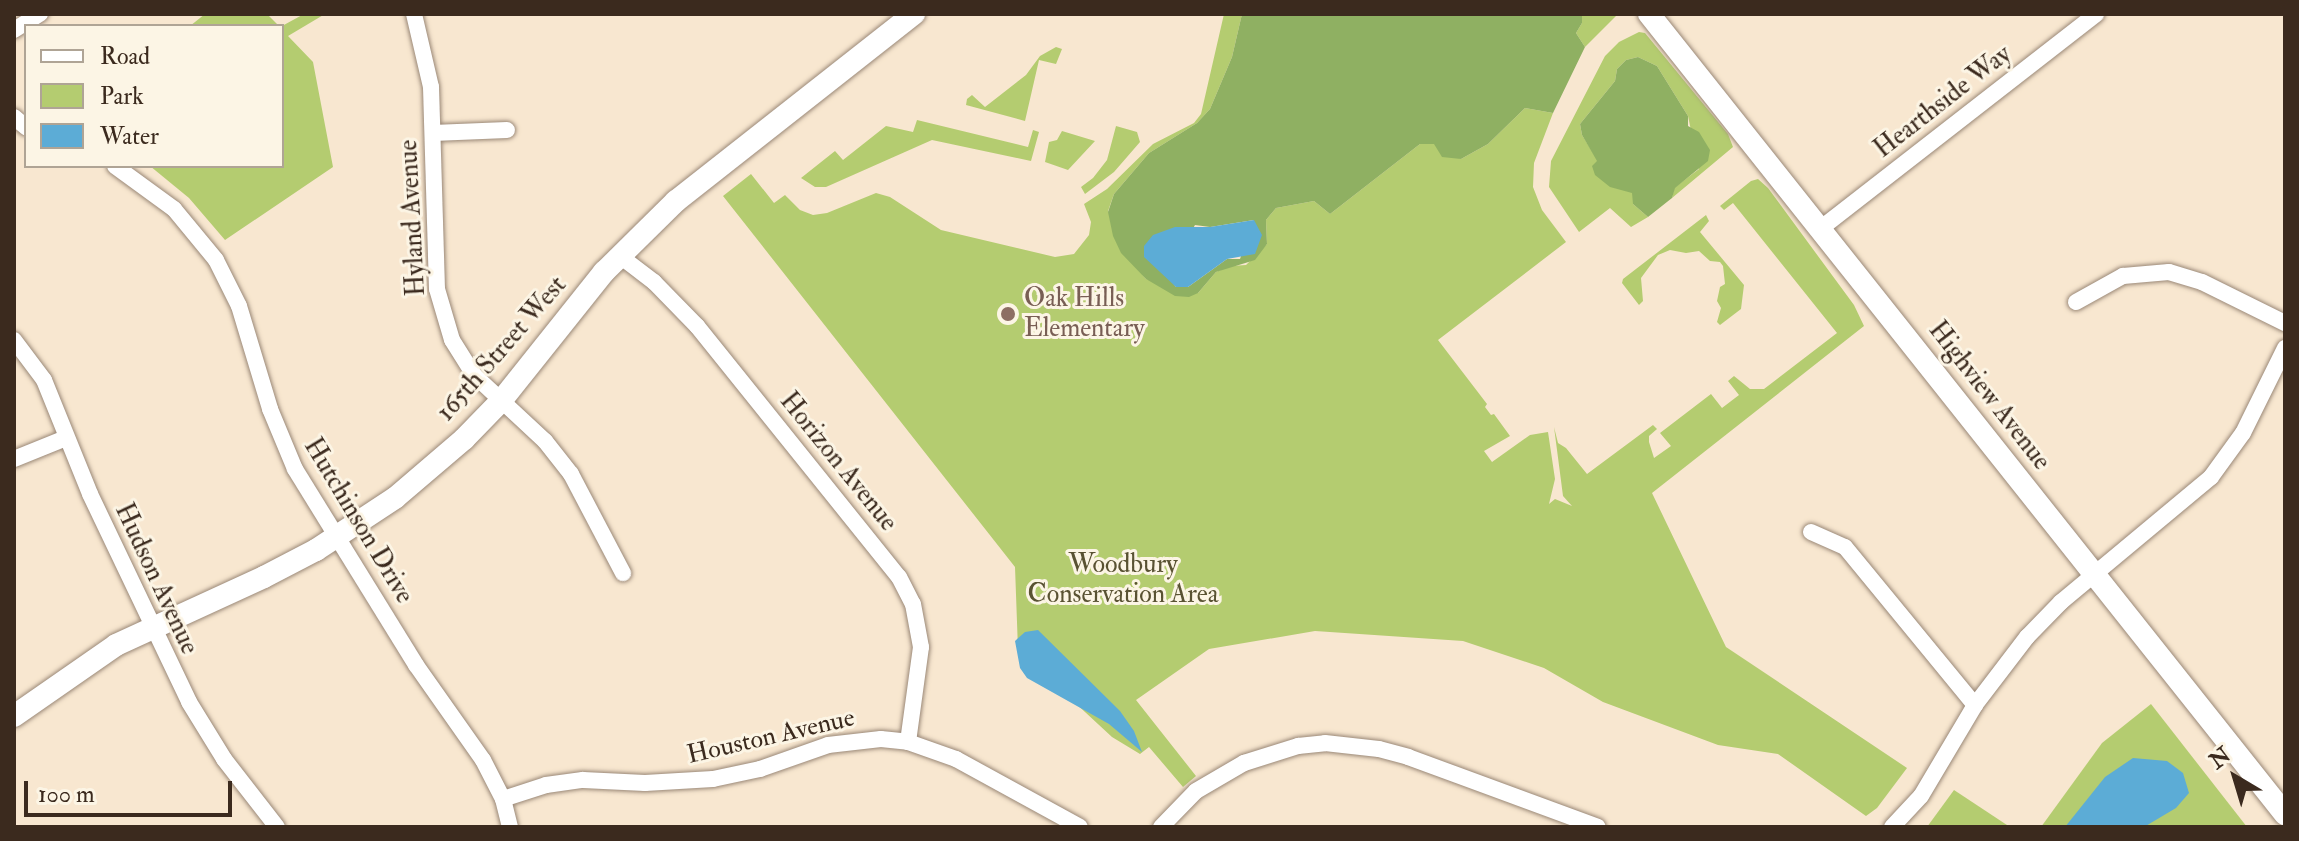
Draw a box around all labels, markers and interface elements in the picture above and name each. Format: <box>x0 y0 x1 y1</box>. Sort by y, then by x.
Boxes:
legend <box>24 24 284 168</box>
street label: Hearthside Way <box>1868 39 2018 165</box>
text: Road <box>100 41 150 72</box>
text: Park <box>100 81 144 112</box>
text: Water <box>100 121 159 152</box>
street label: Hyland Avenue <box>393 139 433 297</box>
street label: 165th Street West <box>431 270 573 428</box>
place label: Oak Hills Elementary <box>1024 283 1145 344</box>
marker: Oak Hills Elementary <box>999 305 1017 323</box>
street label: Highview Avenue <box>1921 316 2057 476</box>
street label: Horizon Avenue <box>773 386 903 538</box>
street label: Hutchinson Drive <box>296 433 420 609</box>
street label: Hudson Avenue <box>107 499 205 659</box>
park label: Woodbury Conservation Area <box>1028 549 1218 610</box>
street label: Houston Avenue <box>684 703 858 771</box>
north arrow <box>2195 737 2275 817</box>
text: N <box>2204 741 2237 775</box>
scale bar <box>28 765 236 815</box>
text: 100 m <box>38 779 95 810</box>

